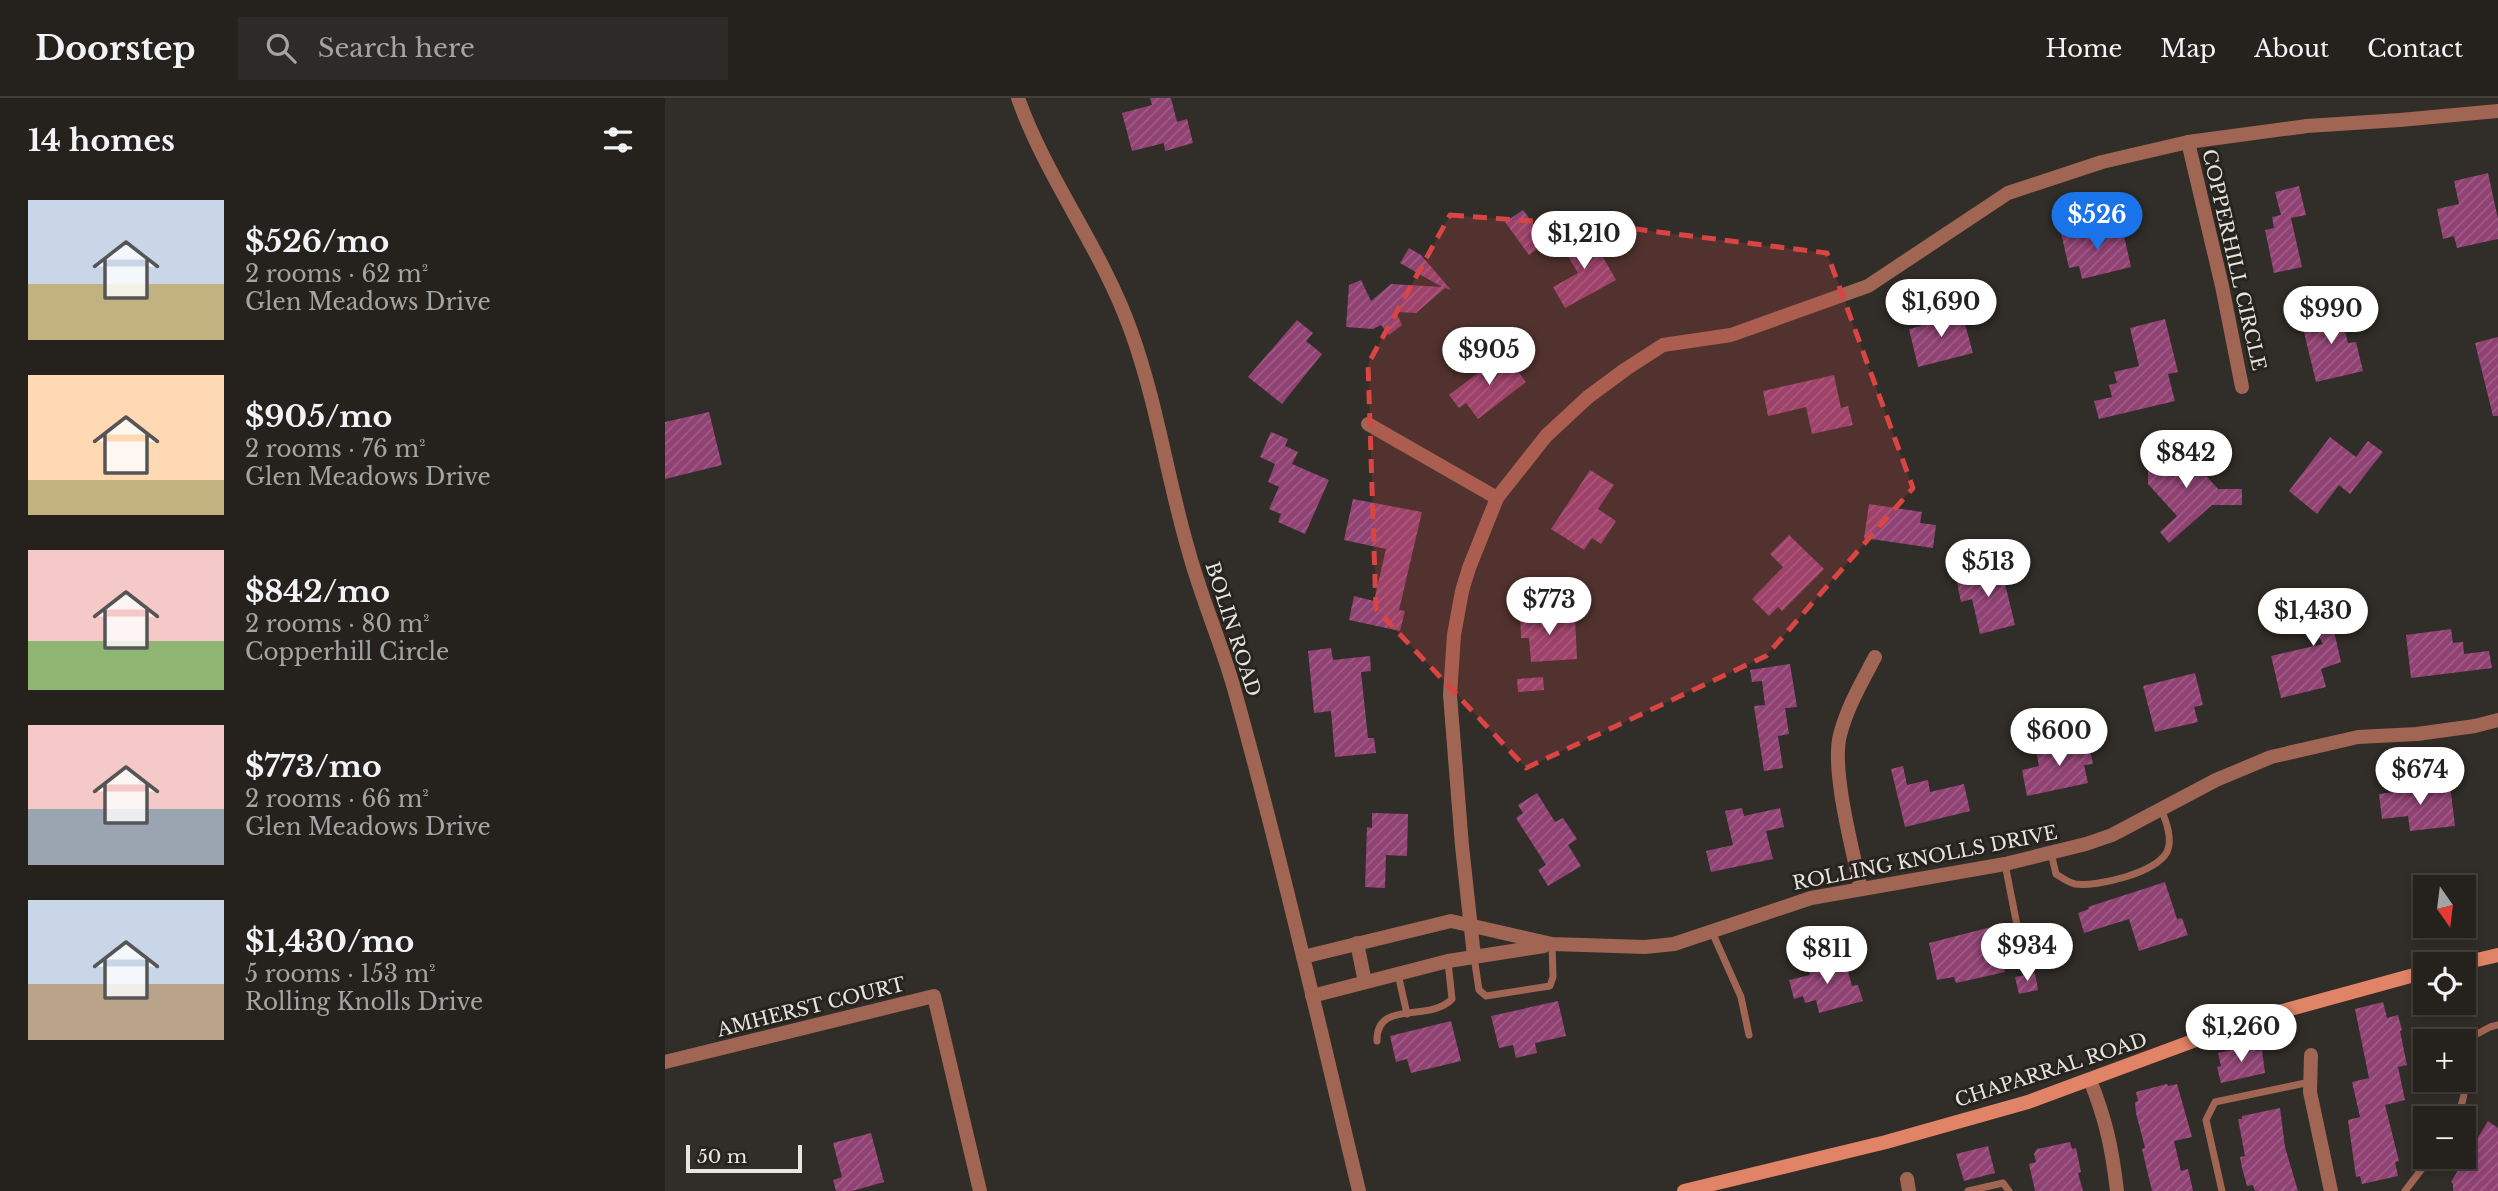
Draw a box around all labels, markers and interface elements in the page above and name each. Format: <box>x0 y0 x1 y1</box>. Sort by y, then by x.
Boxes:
search box <box>238 17 728 80</box>
text: Doorstep <box>35 28 196 69</box>
icon: search <box>262 29 300 67</box>
text: Search here <box>318 32 475 64</box>
text: Home <box>2046 34 2122 63</box>
text: Map <box>2160 34 2216 63</box>
text: About <box>2254 34 2329 63</box>
text: Contact <box>2367 34 2463 63</box>
icon: filters <box>599 121 637 159</box>
text: 14 homes <box>28 122 175 159</box>
street label: COPPERHILL CIRCLE <box>2197 147 2271 373</box>
pin: $526 <box>2056 192 2138 252</box>
text: $526 <box>2068 201 2126 229</box>
pin: $1,210 <box>1527 212 1641 271</box>
text: $1,210 <box>1547 220 1621 248</box>
text: $526/mo <box>245 223 389 260</box>
icon: home <box>84 228 168 312</box>
text: 2 rooms · 62 m² <box>245 260 428 288</box>
pin: $1,690 <box>1884 280 1998 339</box>
pin: $990 <box>2290 286 2372 346</box>
text: Glen Meadows Drive <box>245 288 491 316</box>
text: $1,690 <box>1902 288 1980 316</box>
text: $990 <box>2299 295 2363 323</box>
pin: $905 <box>1448 328 1530 387</box>
text: $905 <box>1458 336 1520 364</box>
text: $905/mo <box>245 398 392 435</box>
icon: home <box>84 403 168 487</box>
pin: $842 <box>2145 430 2227 490</box>
text: 2 rooms · 76 m² <box>245 435 426 463</box>
text: $842 <box>2156 439 2216 467</box>
text: Glen Meadows Drive <box>245 463 491 491</box>
pin: $513 <box>1947 540 2029 599</box>
text: $513 <box>1961 548 2015 576</box>
street label: BOLIN ROAD <box>1200 559 1266 699</box>
text: $842/mo <box>245 573 390 610</box>
icon: home <box>84 578 168 662</box>
pin: $773 <box>1508 578 1590 637</box>
text: $773 <box>1522 586 1576 614</box>
pin: $1,430 <box>2256 588 2370 648</box>
text: $1,430 <box>2274 597 2352 625</box>
text: 2 rooms · 80 m² <box>245 610 430 638</box>
text: Copperhill Circle <box>245 638 449 666</box>
pin: $600 <box>2018 708 2100 768</box>
text: $600 <box>2026 717 2092 745</box>
text: $773/mo <box>245 748 382 785</box>
pin: $674 <box>2379 748 2461 807</box>
icon: home <box>84 753 168 837</box>
text: $674 <box>2391 756 2449 784</box>
text: 2 rooms · 66 m² <box>245 785 429 813</box>
text: Glen Meadows Drive <box>245 813 491 841</box>
street label: ROLLING KNOLLS DRIVE <box>1791 821 2059 895</box>
north arrow <box>2413 875 2476 938</box>
map controls <box>2413 875 2476 1169</box>
text: $1,430/mo <box>245 923 414 960</box>
pin: $934 <box>1986 924 2068 983</box>
pin: $811 <box>1786 926 1868 986</box>
icon: home <box>84 928 168 1012</box>
text: $934 <box>1997 932 2057 960</box>
text: $811 <box>1802 935 1852 963</box>
button: locate <box>2413 952 2476 1015</box>
text: 5 rooms · 153 m² <box>245 960 436 988</box>
street label: AMHERST COURT <box>714 972 907 1042</box>
text: Rolling Knolls Drive <box>245 988 483 1016</box>
pin: $1,260 <box>2184 1004 2298 1064</box>
text: $1,260 <box>2202 1013 2280 1041</box>
street label: CHAPARRAL ROAD <box>1952 1028 2150 1112</box>
button: + <box>2413 1029 2476 1092</box>
button: − <box>2413 1106 2476 1169</box>
scale bar <box>686 1142 801 1174</box>
text: 50 m <box>697 1145 747 1168</box>

